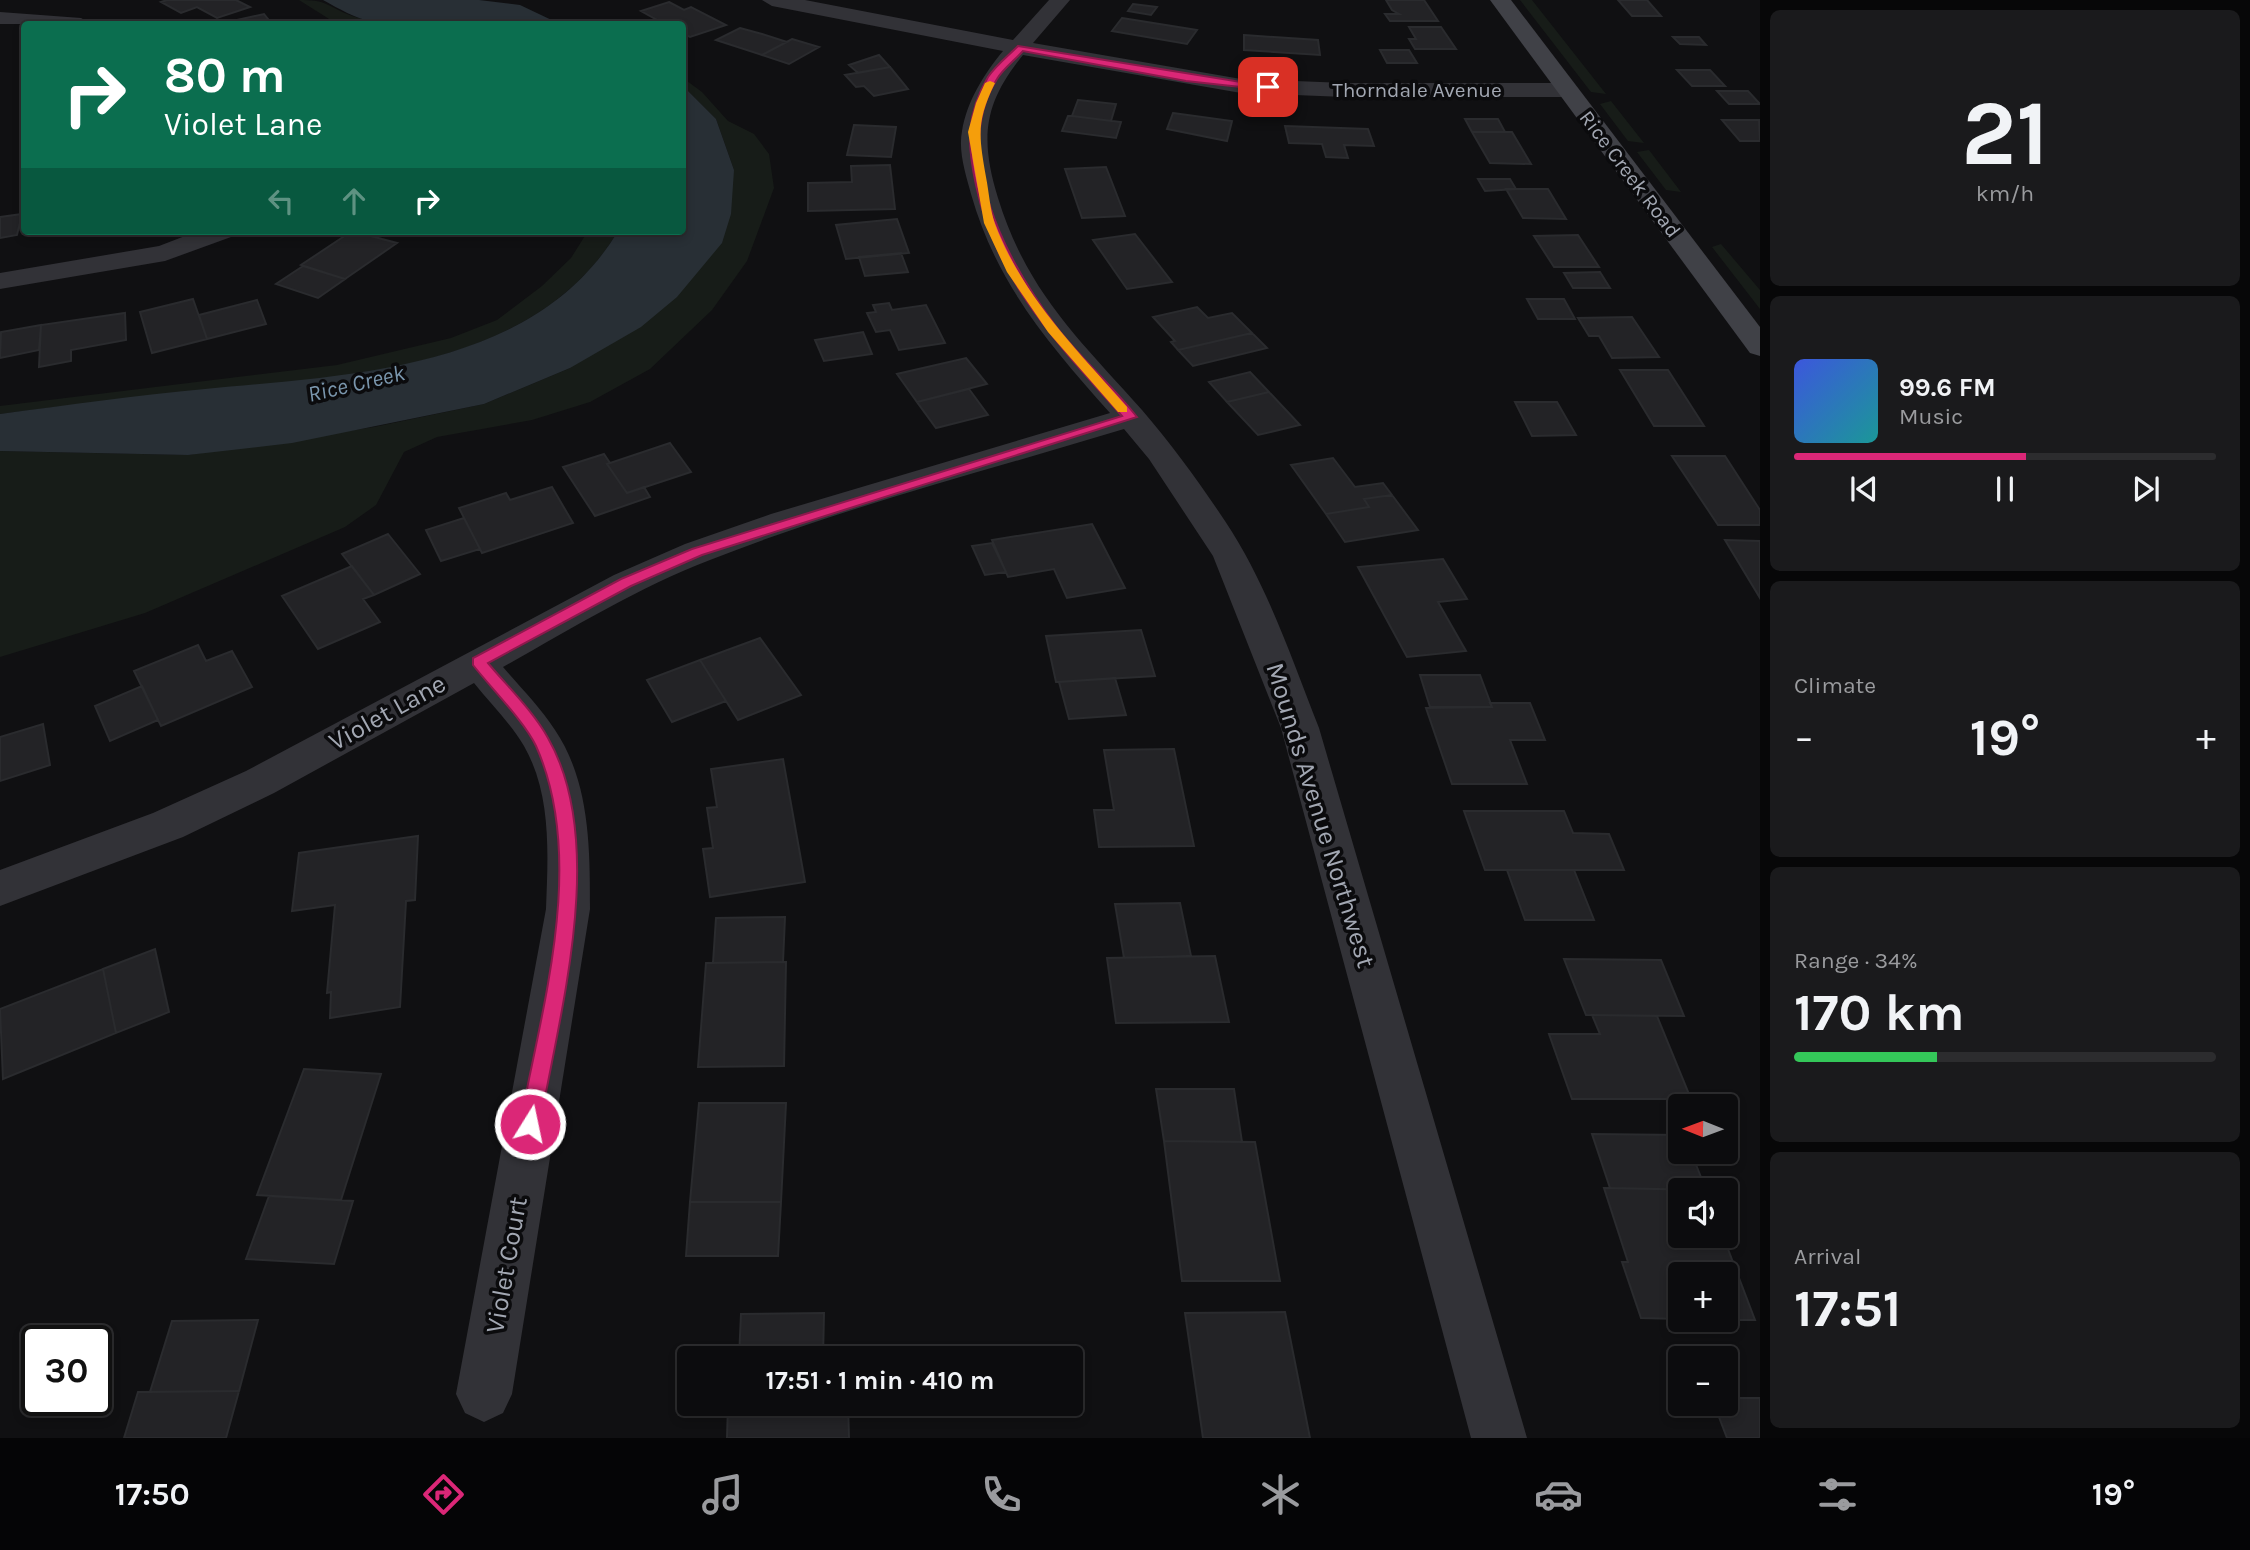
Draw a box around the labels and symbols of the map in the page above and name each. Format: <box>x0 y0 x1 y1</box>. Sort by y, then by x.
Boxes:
pin <box>1238 57 1298 117</box>
street label: Thorndale Avenue <box>1332 78 1502 102</box>
street label: Rice Creek Road <box>1574 106 1686 242</box>
water label: Rice Creek <box>305 359 408 408</box>
street label: Mounds Avenue Northwest <box>1259 659 1382 972</box>
street label: Violet Lane <box>323 668 451 757</box>
position arrow <box>493 1087 567 1161</box>
north arrow <box>1668 1094 1738 1164</box>
street label: Violet Court <box>479 1194 534 1336</box>
speed limit sign: 30 <box>21 1325 112 1416</box>

